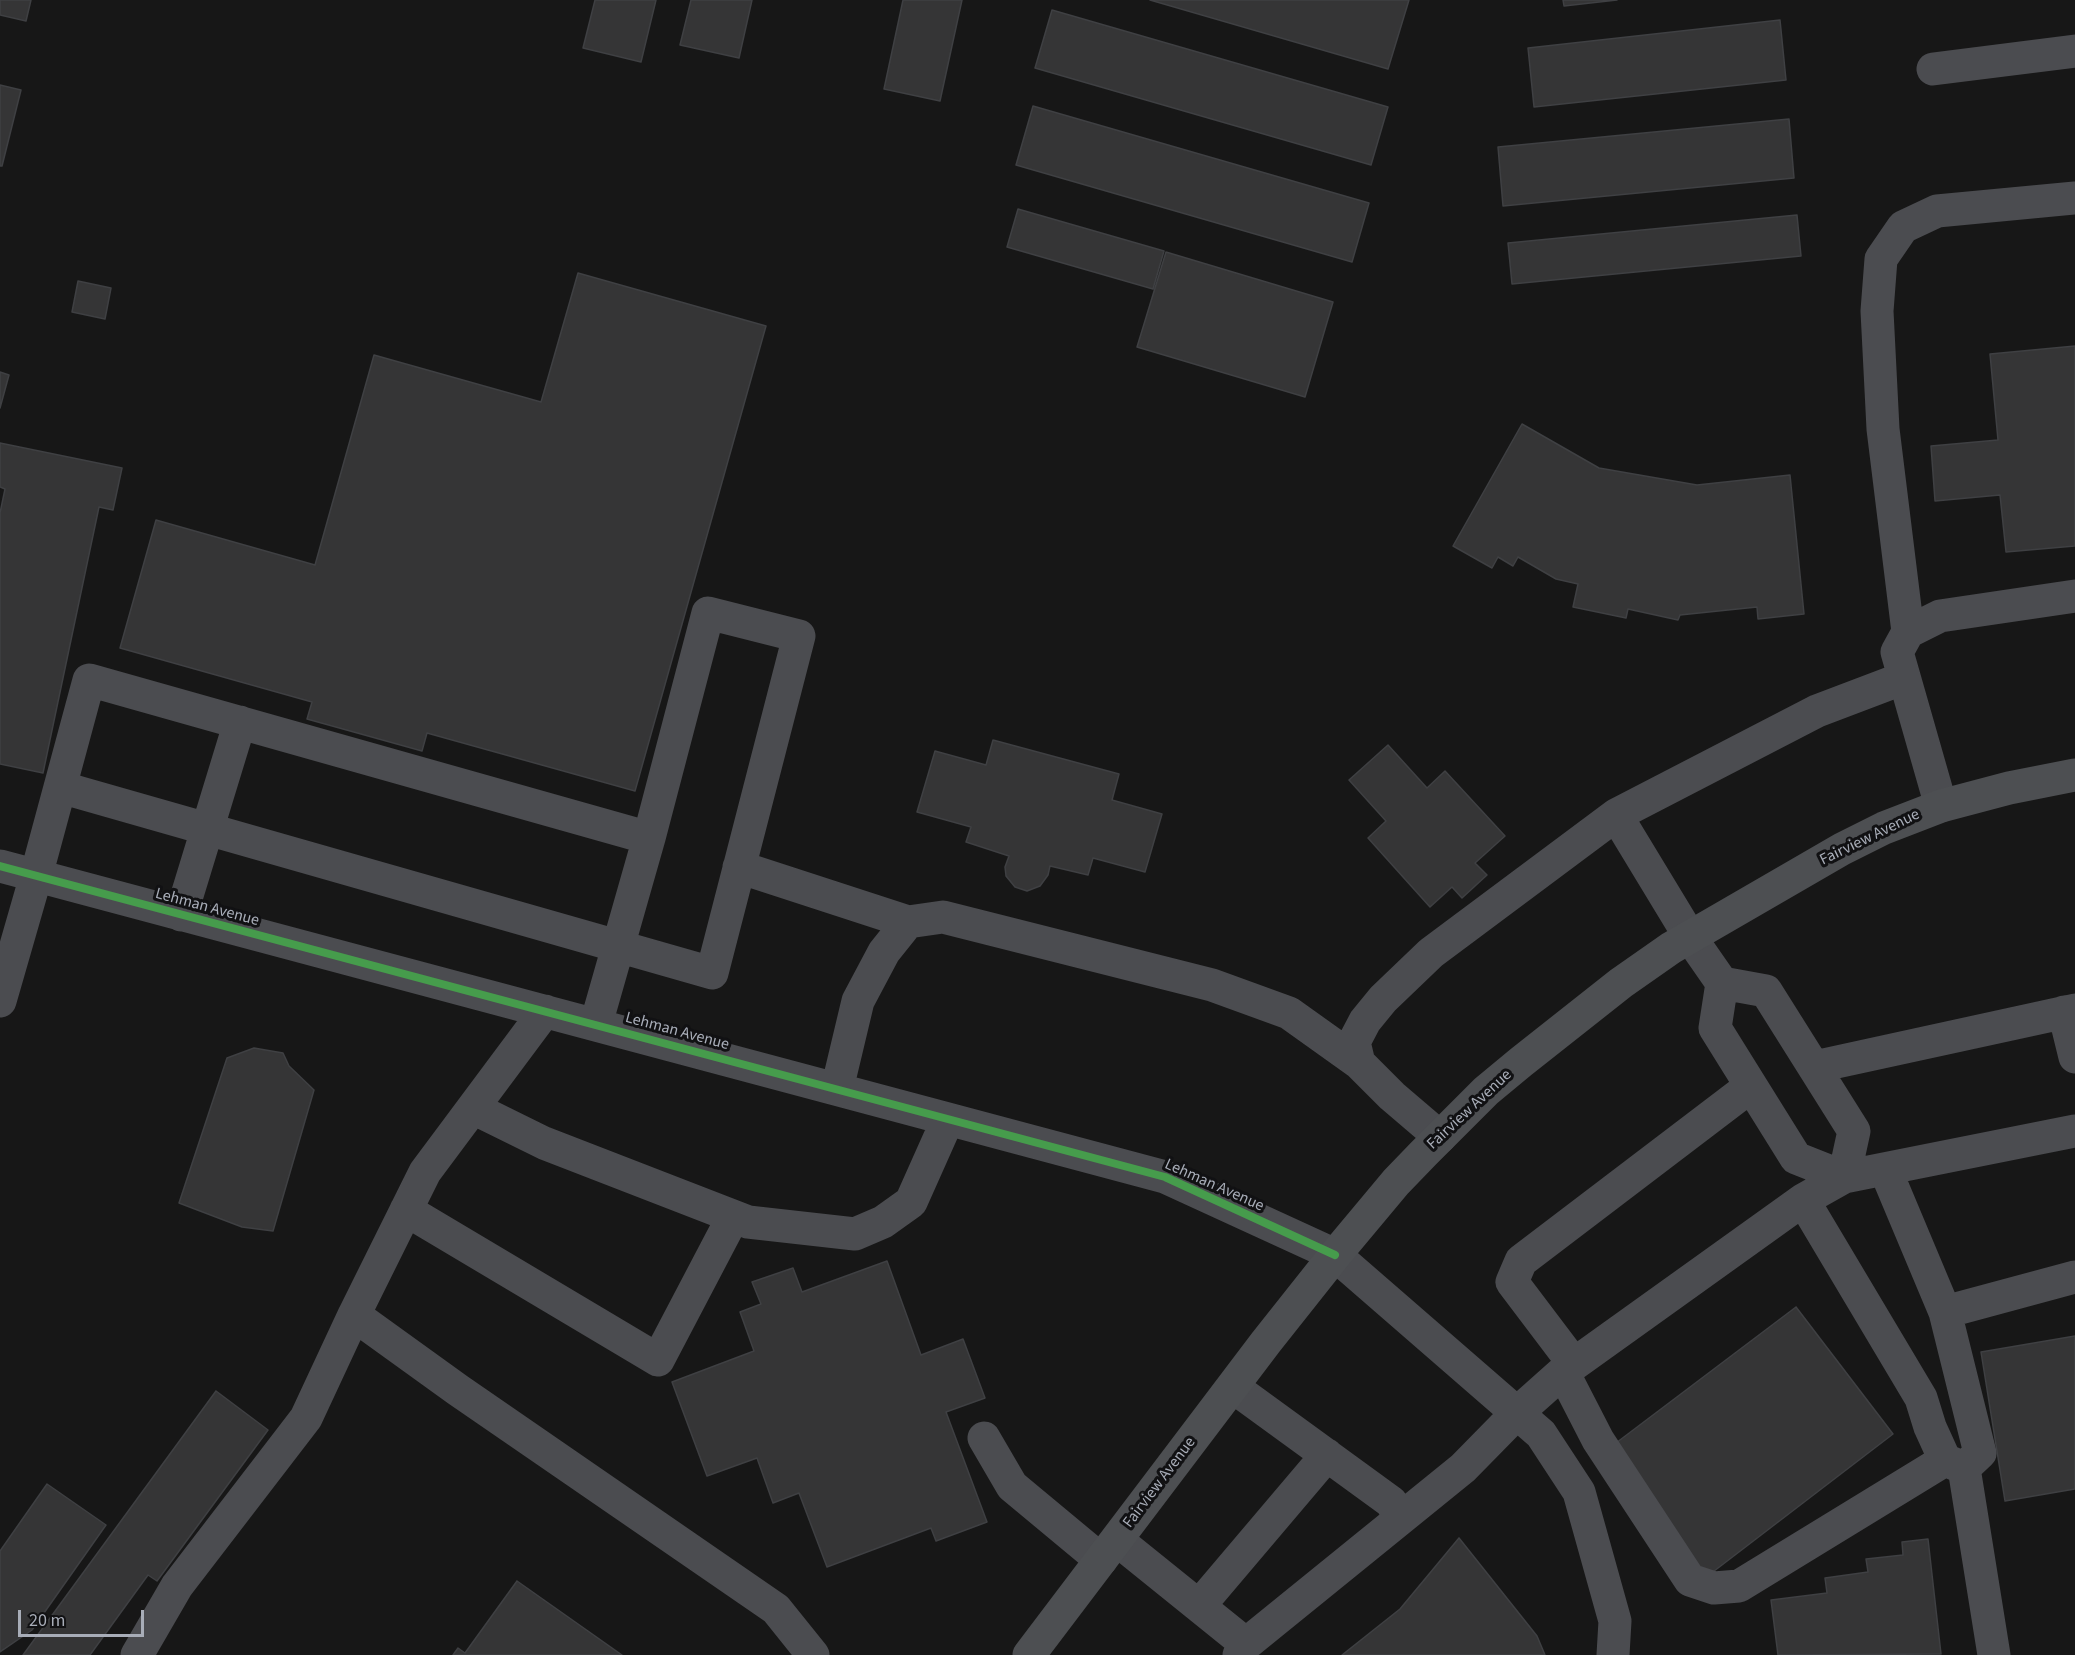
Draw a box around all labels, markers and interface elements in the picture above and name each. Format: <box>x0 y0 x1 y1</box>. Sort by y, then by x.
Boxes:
street label: Fairview Avenue <box>1817 806 1923 870</box>
street label: Lehman Avenue <box>153 885 261 931</box>
street label: Lehman Avenue <box>623 1009 731 1055</box>
street label: Fairview Avenue <box>1424 1066 1516 1154</box>
street label: Lehman Avenue <box>1161 1156 1267 1216</box>
street label: Fairview Avenue <box>1120 1434 1200 1532</box>
scale bar <box>21 1598 147 1636</box>
text: 20 m <box>29 1608 65 1633</box>

